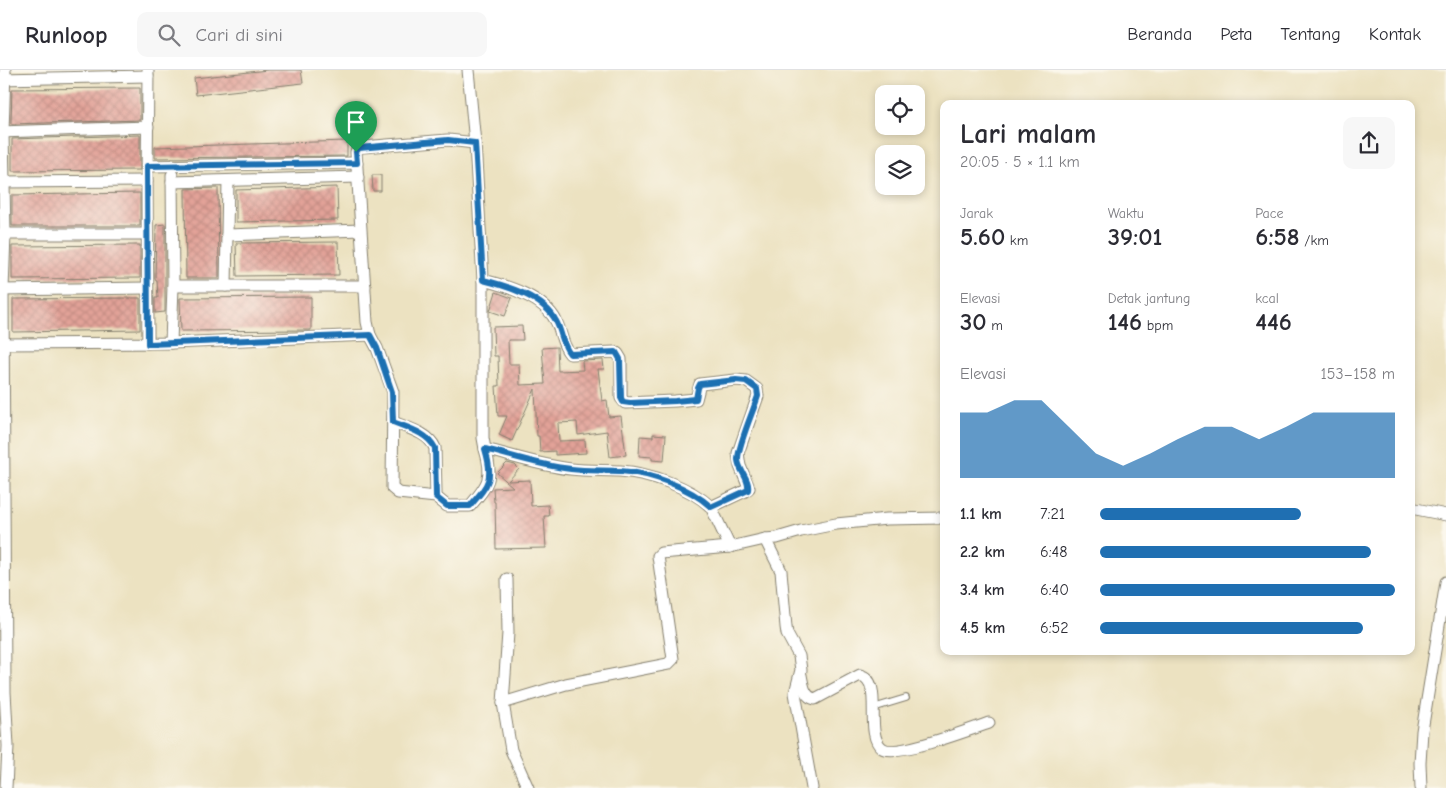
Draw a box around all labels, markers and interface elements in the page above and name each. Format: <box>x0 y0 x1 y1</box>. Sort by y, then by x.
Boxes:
search box <box>137 12 487 57</box>
text: Runloop <box>25 21 107 49</box>
icon: search <box>155 21 183 49</box>
text: Cari di sini <box>195 24 283 46</box>
text: Beranda <box>1127 24 1192 45</box>
text: Peta <box>1220 24 1252 45</box>
text: Tentang <box>1280 24 1341 45</box>
text: Kontak <box>1369 24 1421 45</box>
map controls <box>875 85 925 195</box>
button: locate <box>875 85 925 135</box>
pin <box>335 101 377 152</box>
icon: arrive <box>342 108 370 136</box>
button: share <box>1343 117 1395 169</box>
text: Lari malam <box>960 118 1096 150</box>
button: layers <box>875 145 925 195</box>
text: 20:05 · 5 × 1.1 km <box>960 153 1080 171</box>
text: Jarak <box>960 205 993 222</box>
text: Waktu <box>1108 205 1144 222</box>
text: Pace <box>1255 205 1284 222</box>
text: 5.60 <box>960 222 1005 251</box>
text: 39:01 <box>1108 222 1162 251</box>
text: 6:58 <box>1255 222 1300 251</box>
text: km <box>1005 232 1028 249</box>
text: /km <box>1300 232 1329 249</box>
text: Elevasi <box>960 290 1000 307</box>
text: Detak jantung <box>1108 290 1190 307</box>
text: kcal <box>1255 290 1279 307</box>
text: 30 <box>960 307 987 336</box>
text: 146 <box>1108 307 1142 336</box>
text: 446 <box>1255 307 1292 336</box>
text: m <box>987 317 1003 334</box>
text: bpm <box>1142 317 1173 334</box>
text: Elevasi <box>960 365 1006 383</box>
text: 153–158 m <box>1320 365 1395 383</box>
text: 1.1 km <box>960 505 1002 523</box>
text: 7:21 <box>1040 505 1065 523</box>
text: 2.2 km <box>960 543 1005 561</box>
text: 6:48 <box>1040 543 1068 561</box>
text: 3.4 km <box>960 581 1005 599</box>
text: 6:40 <box>1040 581 1069 599</box>
text: 4.5 km <box>960 619 1005 637</box>
text: 6:52 <box>1040 619 1069 637</box>

